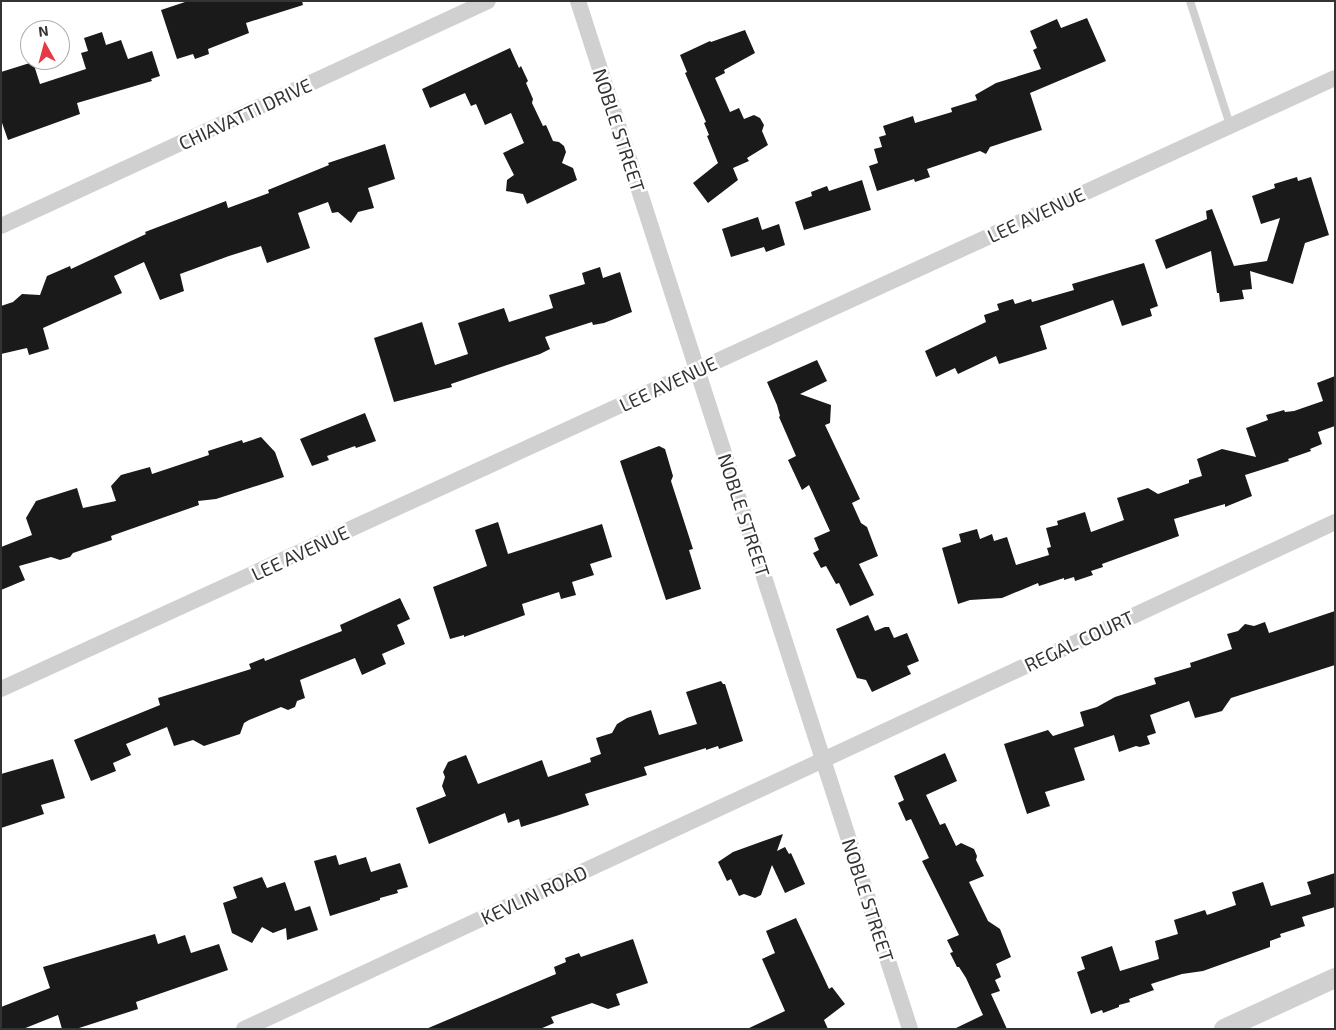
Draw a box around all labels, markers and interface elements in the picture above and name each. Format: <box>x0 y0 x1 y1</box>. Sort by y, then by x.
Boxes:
north arrow <box>20 20 70 70</box>
text: N <box>37 22 49 40</box>
street label: NOBLE STREET <box>588 65 650 195</box>
street label: CHIAVATTI DRIVE <box>175 73 315 155</box>
street label: LEE AVENUE <box>983 182 1089 248</box>
street label: LEE AVENUE <box>615 351 721 417</box>
street label: NOBLE STREET <box>713 450 775 580</box>
street label: LEE AVENUE <box>247 520 353 586</box>
street label: REGAL COURT <box>1020 606 1138 676</box>
street label: NOBLE STREET <box>837 835 899 965</box>
street label: KEVLIN ROAD <box>477 860 591 930</box>

